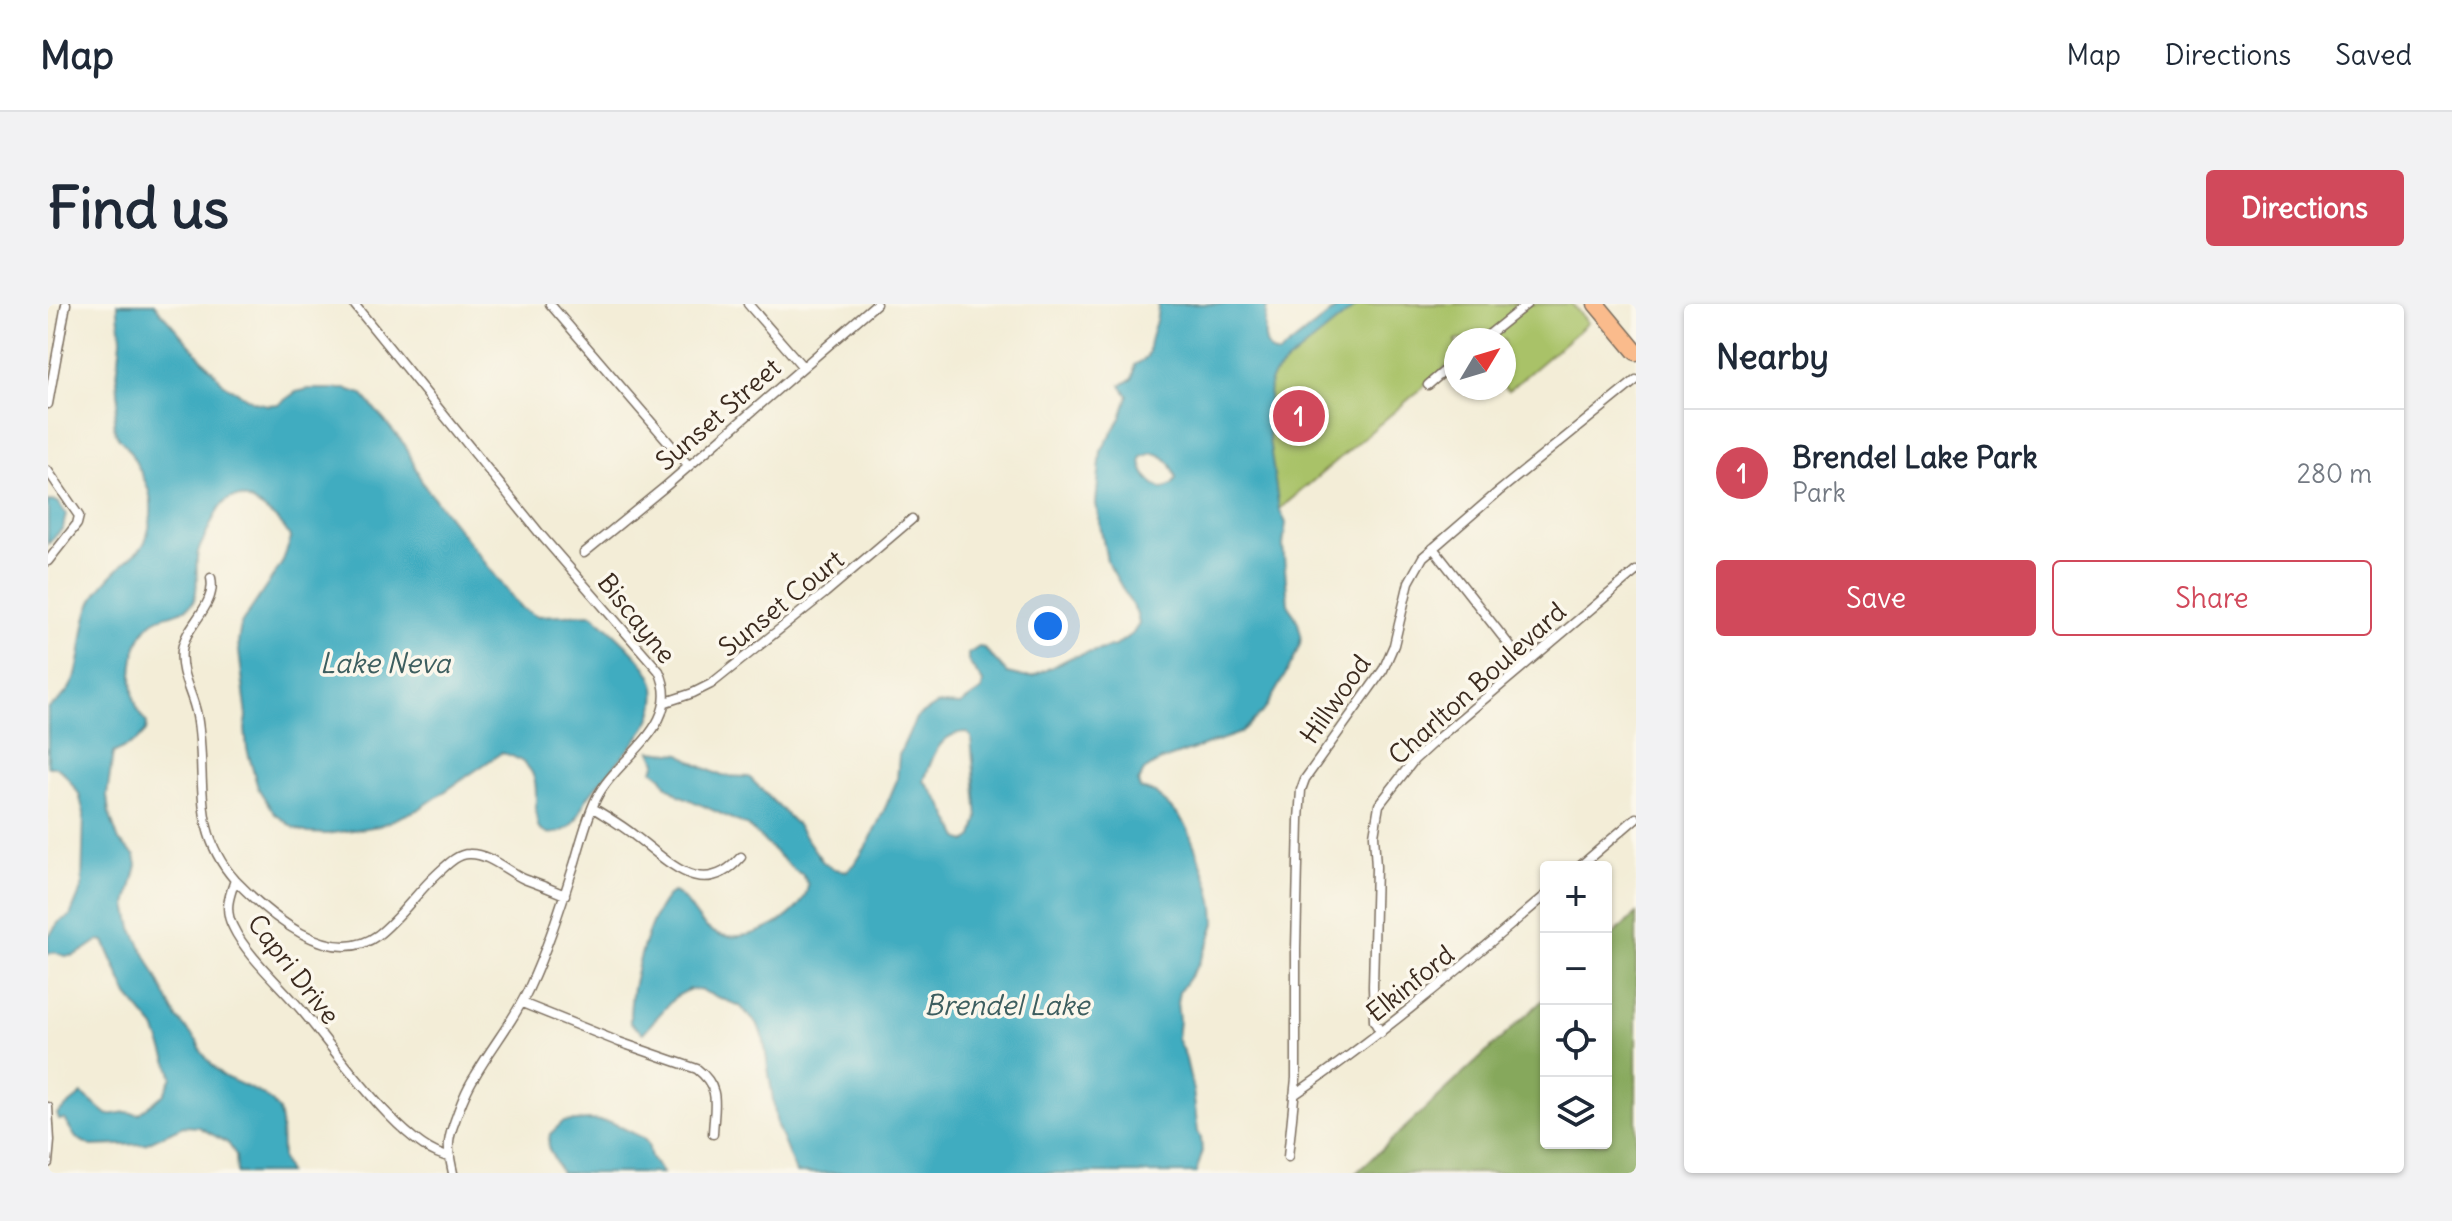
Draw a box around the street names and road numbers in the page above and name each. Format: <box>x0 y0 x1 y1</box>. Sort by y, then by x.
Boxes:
street label: Sunset Street <box>649 351 787 477</box>
street label: Sunset Court <box>712 542 850 663</box>
street label: Biscayne <box>591 566 683 670</box>
street label: Charlton Boulevard <box>1381 595 1573 771</box>
street label: Hillwood <box>1292 648 1378 750</box>
street label: Capri Drive <box>241 907 347 1031</box>
street label: Elkinford <box>1359 938 1461 1028</box>

